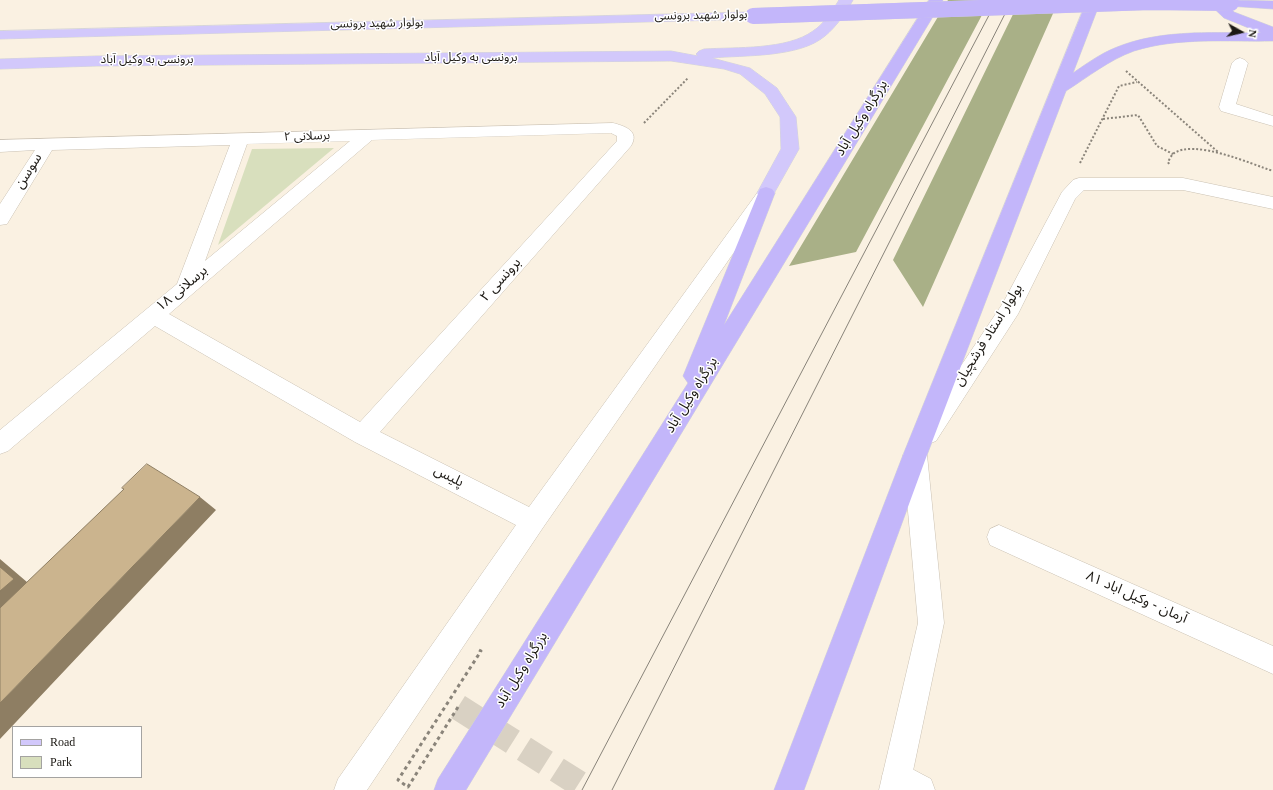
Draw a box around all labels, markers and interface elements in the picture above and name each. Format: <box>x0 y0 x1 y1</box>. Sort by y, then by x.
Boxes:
street label: بولوار شهید برونسی <box>654 9 748 25</box>
north arrow <box>1221 12 1261 52</box>
street label: بولوار شهید برونسی <box>330 17 424 33</box>
text: N <box>1246 29 1259 38</box>
street label: برونسی به وکیل آباد <box>425 52 517 66</box>
street label: برونسی به وکیل آباد <box>101 54 193 68</box>
street label: بزرگراه وکیل آباد <box>833 78 893 160</box>
street label: برسلانی ۲ <box>284 130 330 146</box>
street label: سوسن <box>13 151 47 193</box>
street label: برونسی ۲ <box>478 256 526 306</box>
street label: برسلانی ۱۸ <box>154 264 212 316</box>
street label: بولوار استاد فرشچیان <box>952 282 1028 390</box>
street label: بزرگراه وکیل آباد <box>663 355 723 437</box>
street label: پلیس <box>430 463 466 493</box>
street label: آرمان - وکیل اباد ۸۱ <box>1083 569 1189 629</box>
street label: بزرگراه وکیل آباد <box>493 630 553 712</box>
legend <box>12 726 142 778</box>
text: Road <box>50 735 75 749</box>
text: Park <box>50 755 72 769</box>

